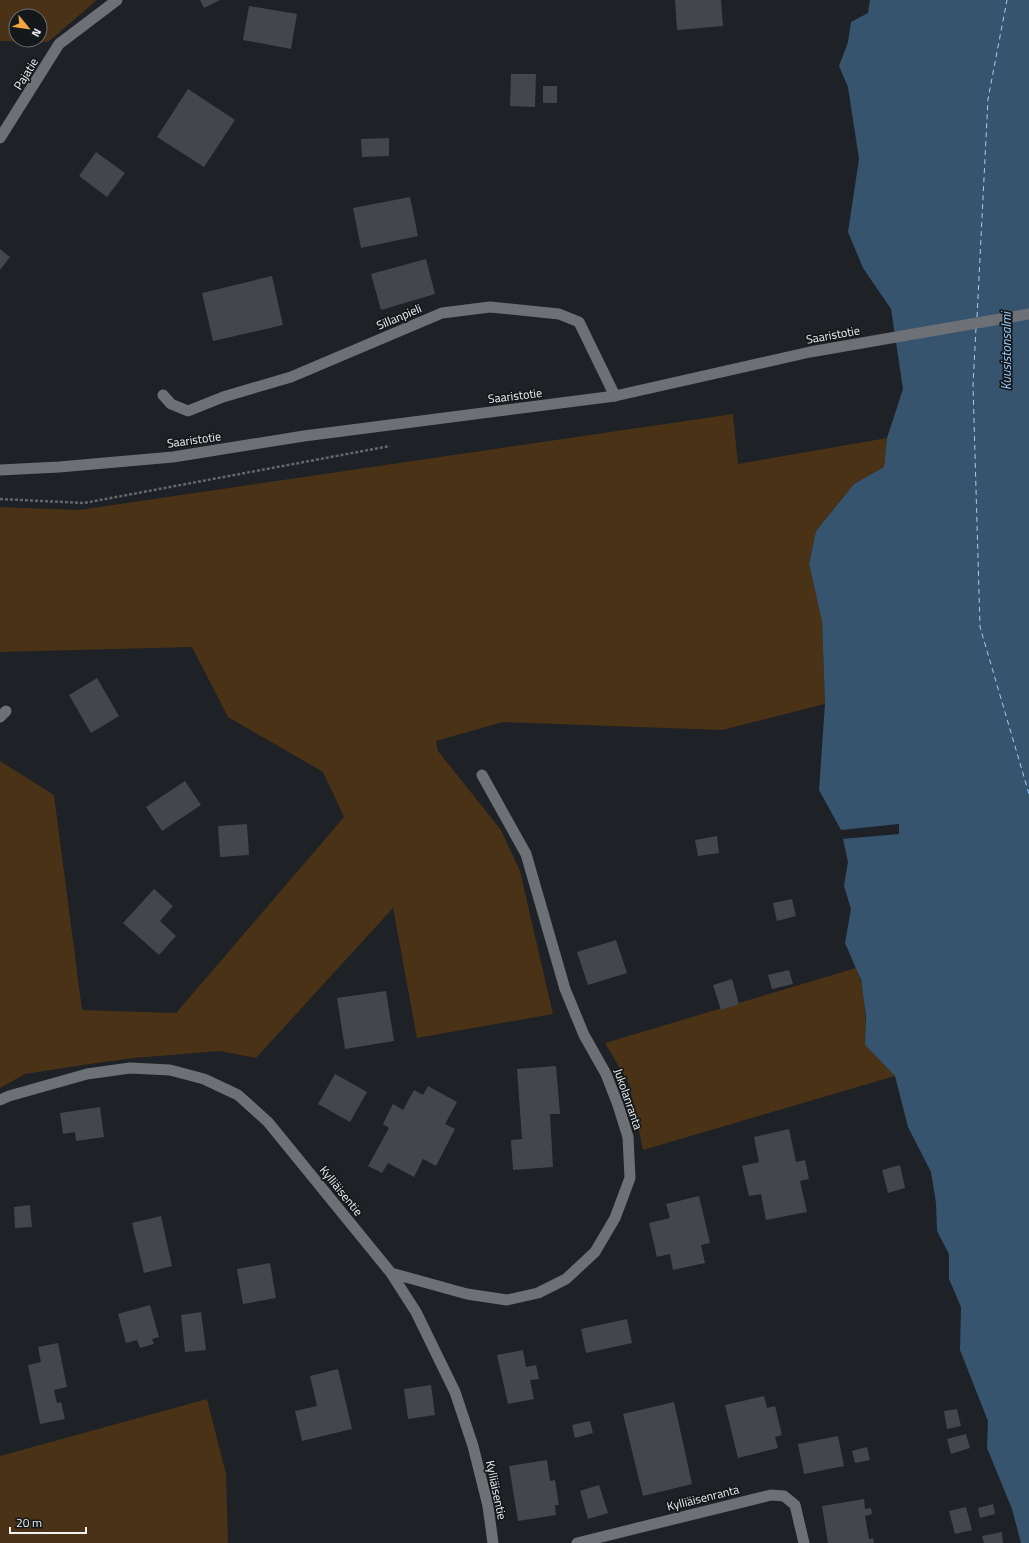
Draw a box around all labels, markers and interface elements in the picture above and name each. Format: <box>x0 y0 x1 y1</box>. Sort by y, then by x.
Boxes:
north arrow <box>8 8 48 48</box>
text: N <box>28 26 46 40</box>
street label: Pajatie <box>8 54 43 93</box>
street label: Sillanpieli <box>373 299 424 335</box>
water label: Kuusistonsalmi <box>996 311 1016 390</box>
street label: Saaristotie <box>805 320 861 349</box>
street label: Saaristotie <box>487 383 543 408</box>
street label: Saaristotie <box>166 426 222 453</box>
street label: Jukolanranta <box>609 1066 648 1132</box>
street label: Kylliäisentie <box>315 1161 368 1220</box>
street label: Kylliäisentie <box>481 1459 512 1521</box>
street label: Kylliäisenranta <box>665 1479 741 1516</box>
scale bar <box>10 1509 86 1535</box>
text: 20 m <box>16 1513 42 1532</box>

